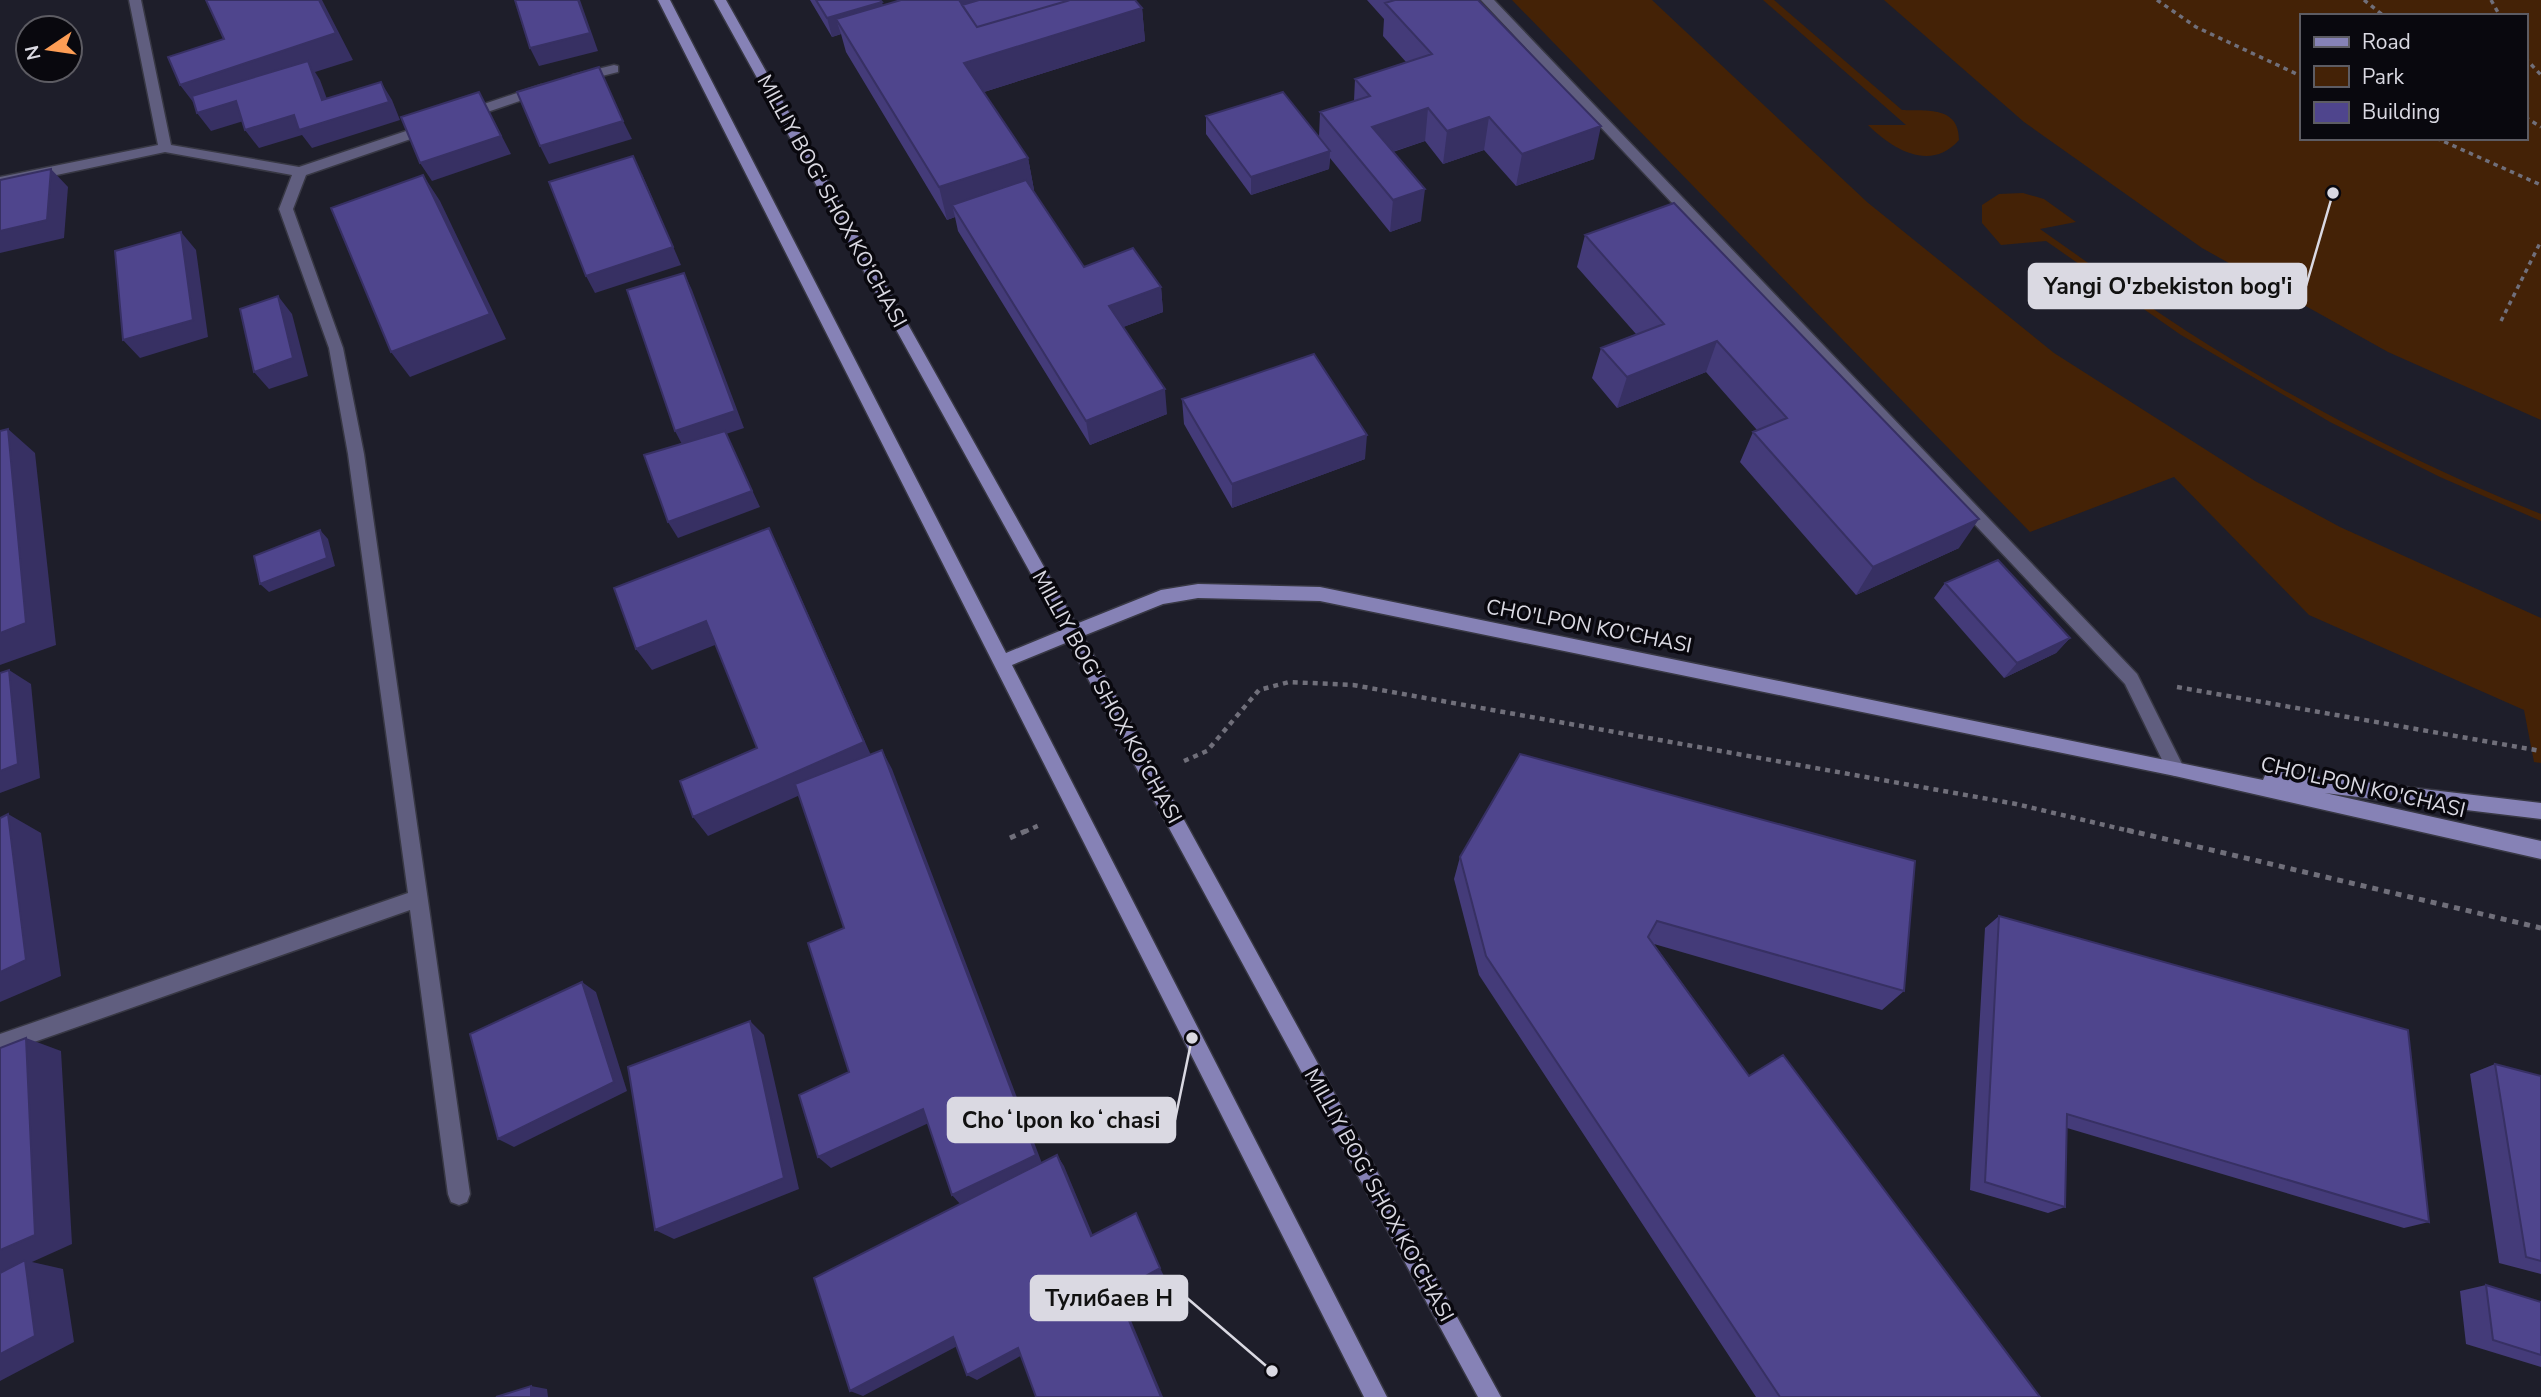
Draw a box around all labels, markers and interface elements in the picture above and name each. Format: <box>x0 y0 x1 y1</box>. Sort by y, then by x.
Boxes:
north arrow <box>14 14 84 84</box>
legend <box>2300 14 2527 140</box>
text: Road <box>2362 28 2411 56</box>
text: N <box>19 43 48 62</box>
text: Park <box>2362 63 2404 91</box>
street label: MILLIY BOG‘ SHOX KO‘CHASI <box>751 70 913 332</box>
text: Building <box>2362 98 2440 126</box>
callout: Yangi O'zbekiston bog'i <box>2029 264 2306 308</box>
text: Yangi O'zbekiston bog'i <box>2043 271 2292 302</box>
street label: MILLIY BOG‘ SHOX KO‘CHASI <box>1026 566 1188 828</box>
street label: CHO'LPON KO'CHASI <box>1484 592 1694 660</box>
street label: CHO'LPON KO'CHASI <box>2258 750 2468 824</box>
street label: MILLIY BOG‘ SHOX KO‘CHASI <box>1298 1064 1460 1326</box>
callout: Choʻlpon koʻchasi <box>948 1098 1175 1142</box>
text: Choʻlpon koʻchasi <box>962 1105 1160 1136</box>
callout: Тулибаев Н <box>1031 1276 1187 1320</box>
text: Тулибаев Н <box>1045 1283 1173 1314</box>

